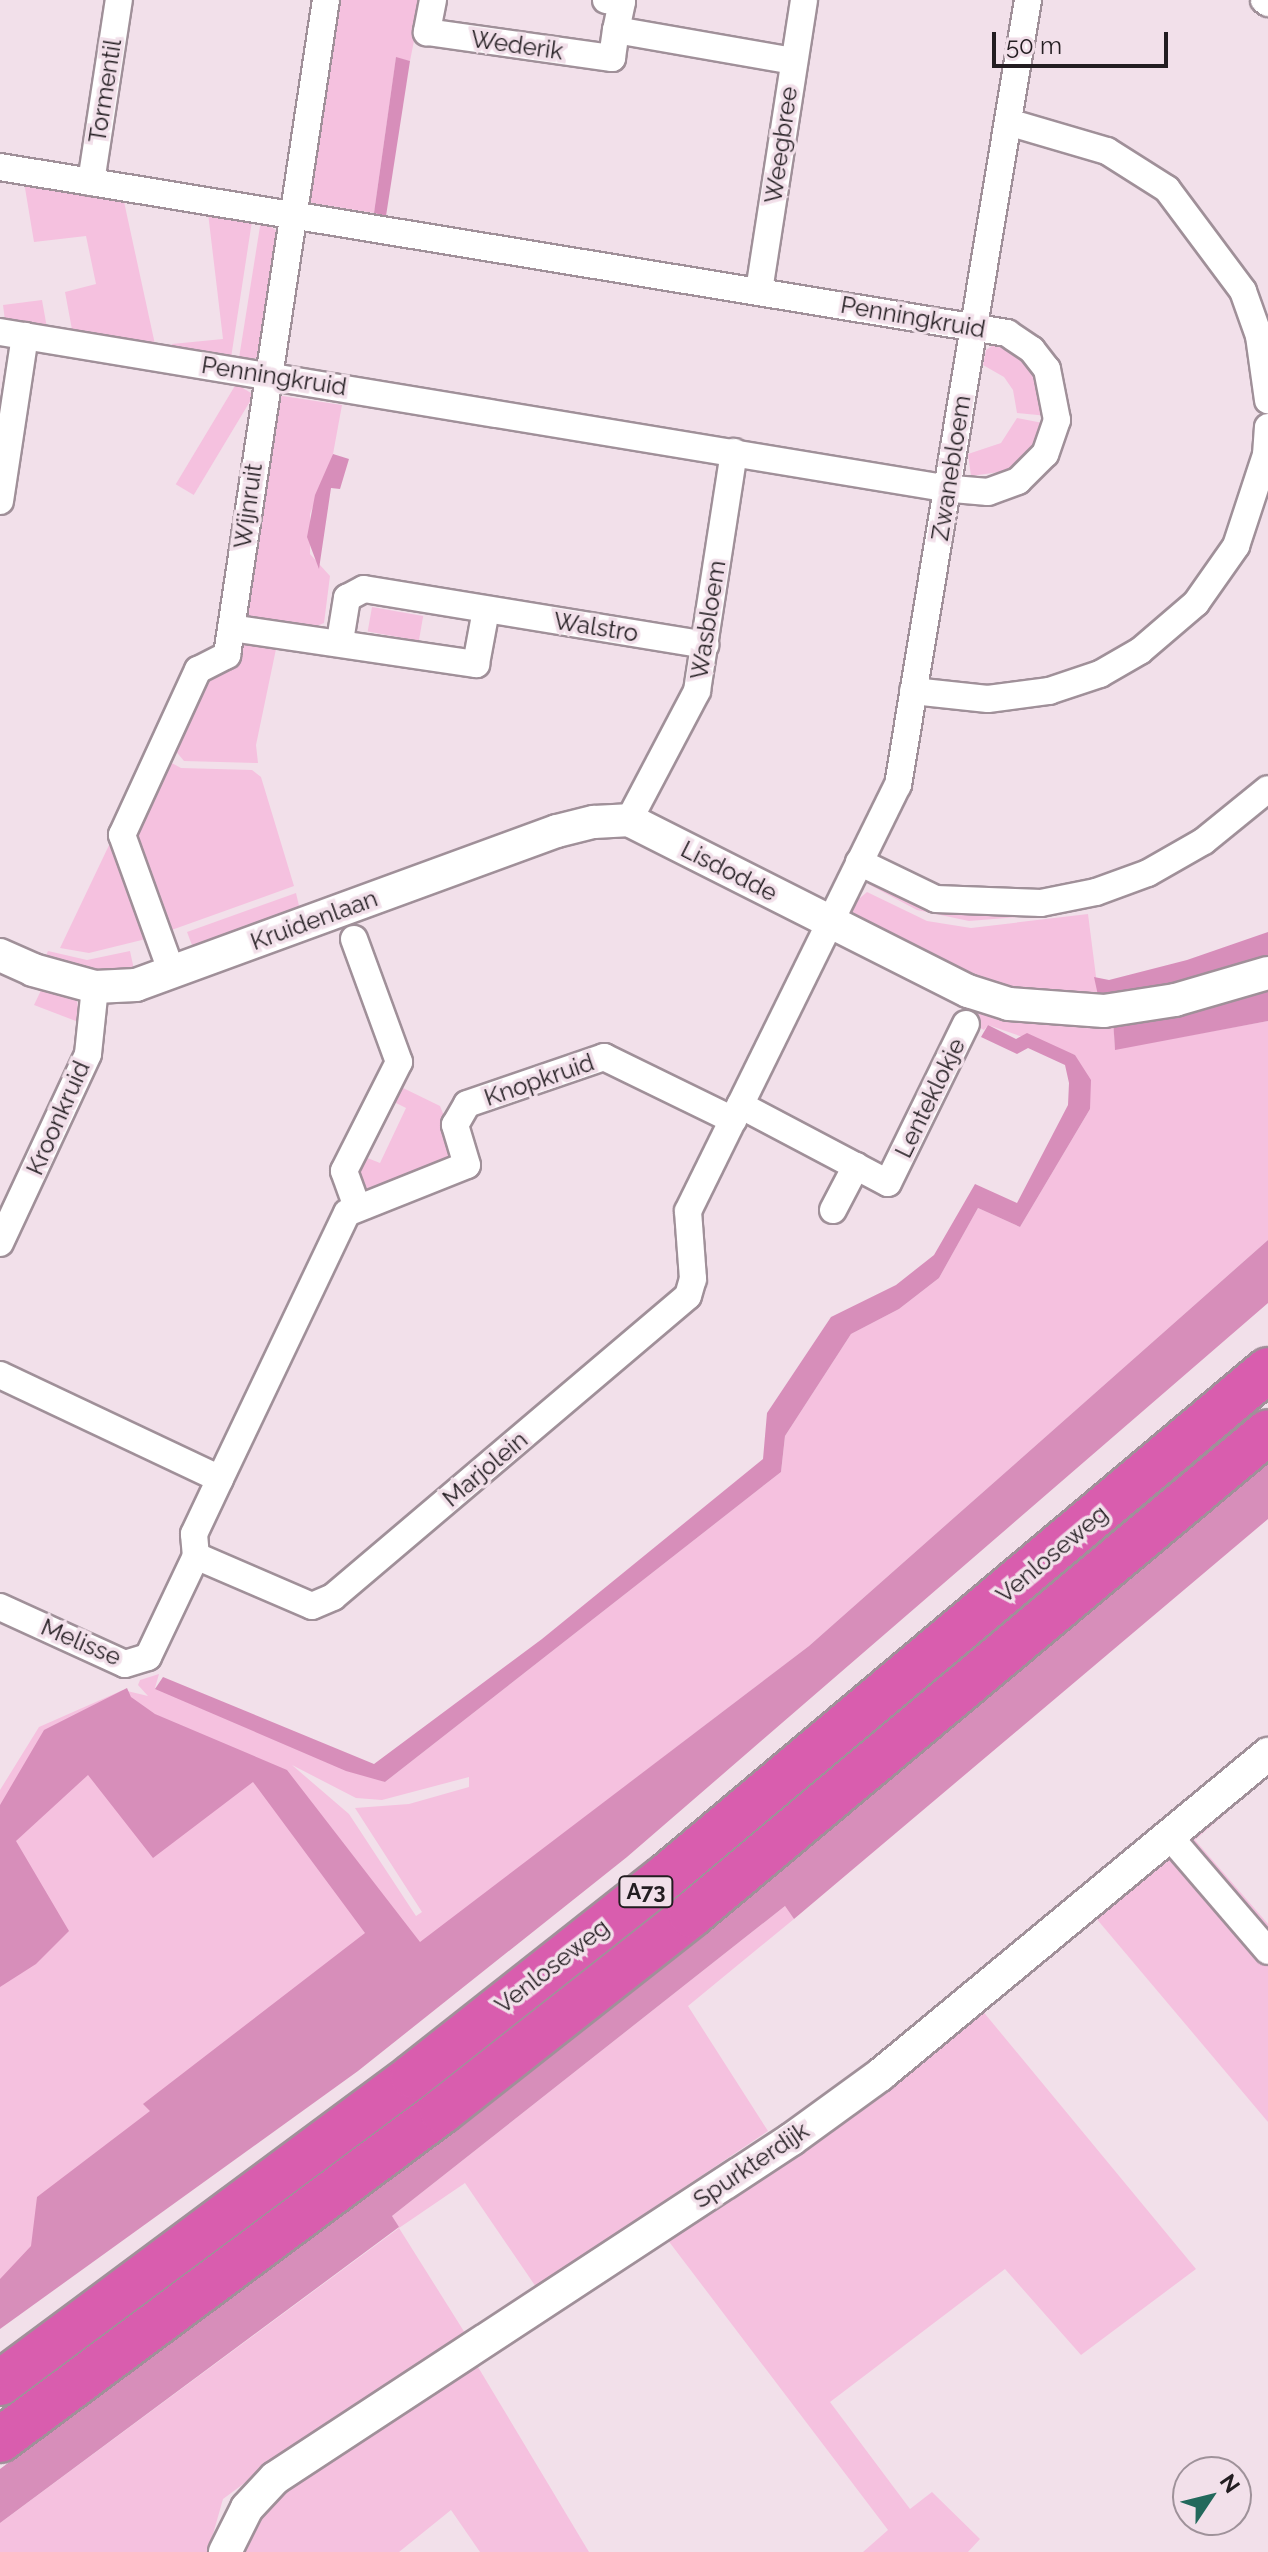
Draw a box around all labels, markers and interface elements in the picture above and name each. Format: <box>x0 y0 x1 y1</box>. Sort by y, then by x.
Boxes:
scale bar <box>996 16 1172 66</box>
street label: Wederik <box>469 24 565 66</box>
text: 50 m <box>1006 31 1062 60</box>
street label: Tormentil <box>83 37 127 145</box>
street label: Weegbree <box>759 85 803 205</box>
street label: Penningkruid <box>838 290 988 344</box>
street label: Penningkruid <box>199 350 349 402</box>
street label: Zwanebloem <box>925 393 977 543</box>
street label: Wijnruit <box>228 462 268 550</box>
street label: Wasbloem <box>684 558 732 682</box>
street label: Walstro <box>552 606 640 648</box>
street label: Lisdodde <box>676 835 782 907</box>
street label: Kruidenlaan <box>247 884 381 956</box>
street label: Lenteklokje <box>889 1034 971 1162</box>
street label: Knopkruid <box>480 1048 598 1112</box>
street label: Kroonkruid <box>20 1057 96 1179</box>
street label: Marjolein <box>437 1425 533 1513</box>
street label: Venloseweg <box>990 1499 1114 1609</box>
street label: Melisse <box>37 1612 125 1672</box>
road number: A73 <box>618 1874 674 1910</box>
street label: Venloseweg <box>489 1913 615 2019</box>
street label: Spurkterdijk <box>688 2116 814 2214</box>
north arrow <box>1172 2456 1252 2536</box>
text: N <box>1215 2469 1245 2498</box>

